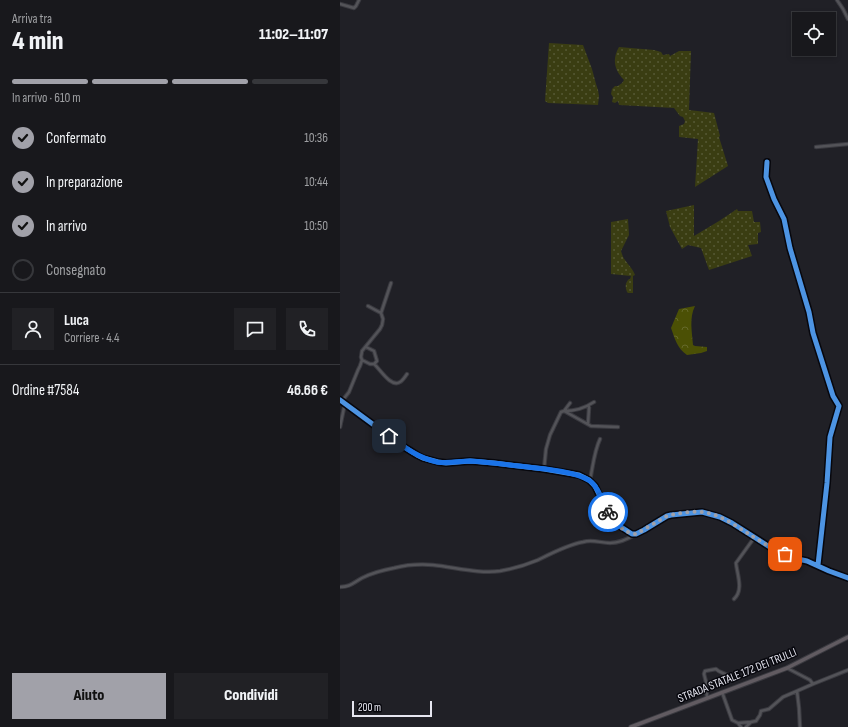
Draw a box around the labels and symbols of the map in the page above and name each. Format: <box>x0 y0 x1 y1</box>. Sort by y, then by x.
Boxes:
pin <box>372 419 406 453</box>
courier <box>588 492 628 532</box>
pin <box>768 537 802 571</box>
street label: STRADA STATALE 172 DEI TRULLI <box>676 645 799 706</box>
scale bar <box>352 699 432 718</box>

